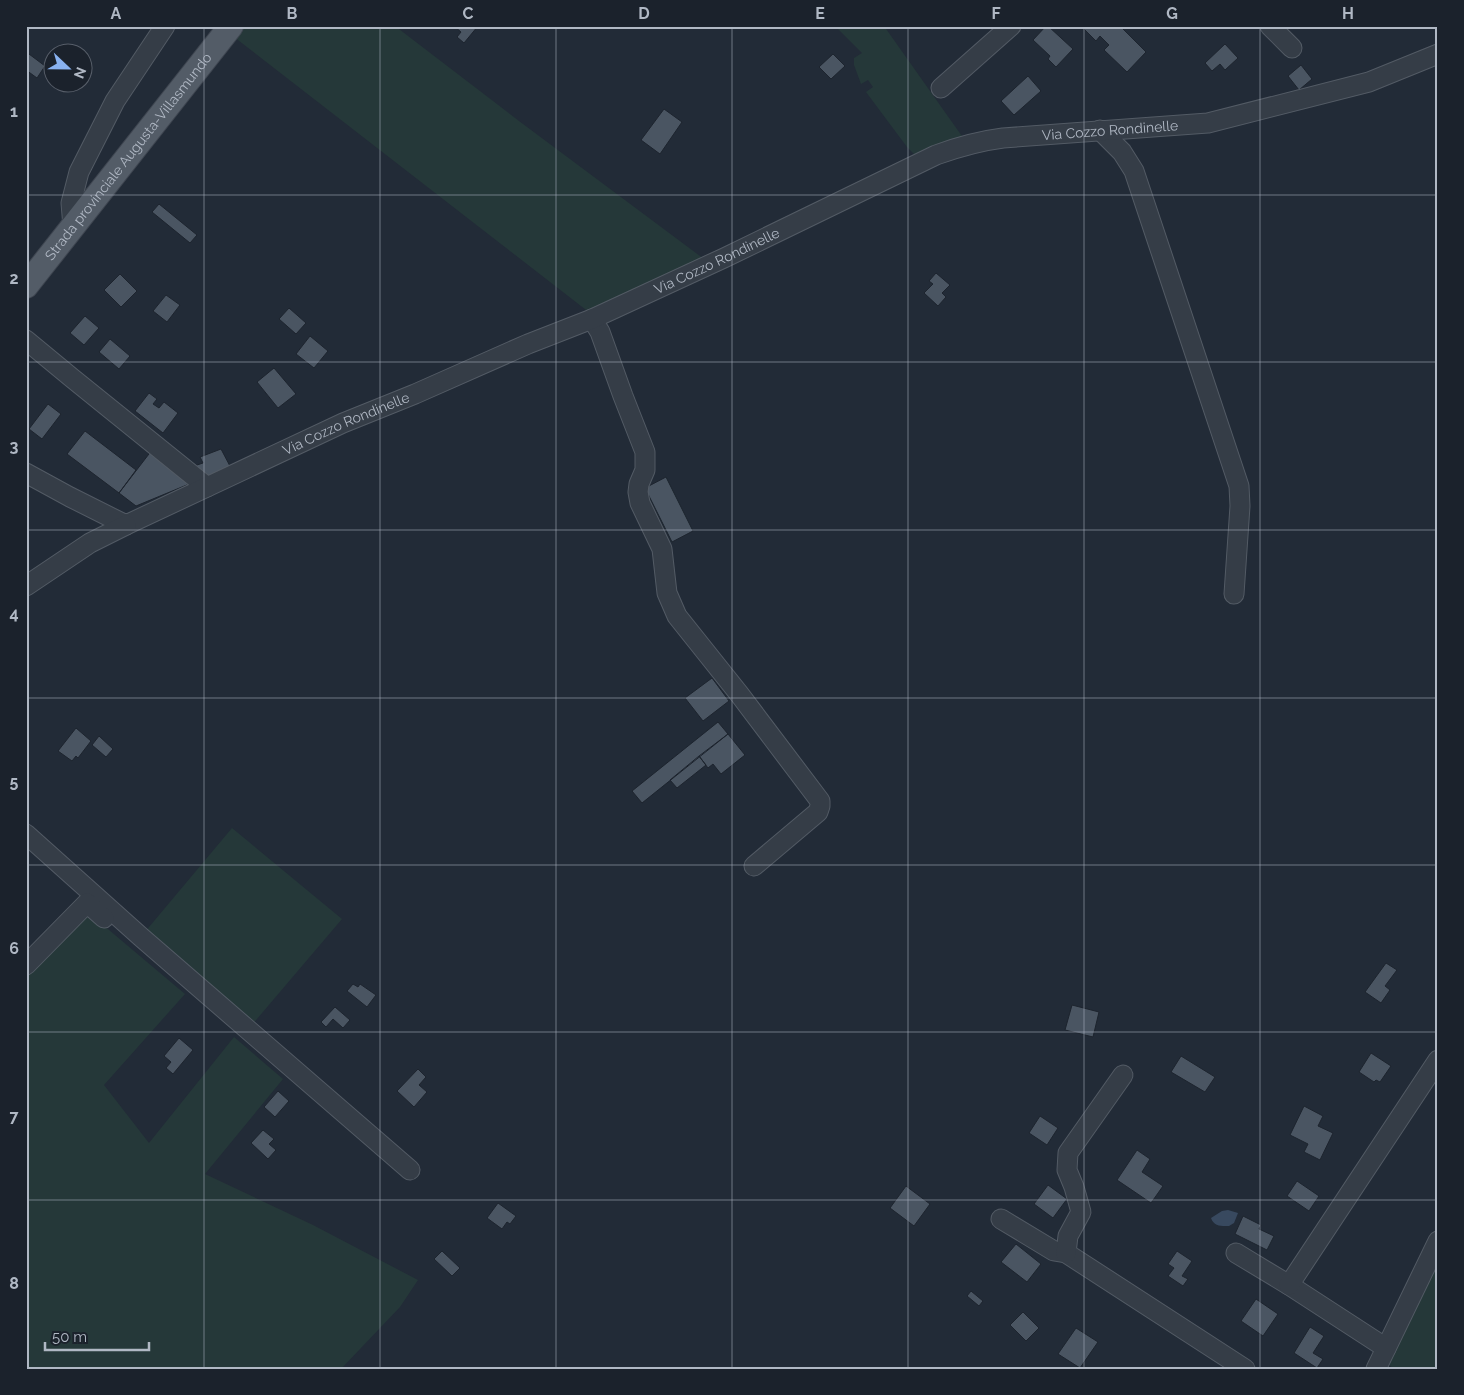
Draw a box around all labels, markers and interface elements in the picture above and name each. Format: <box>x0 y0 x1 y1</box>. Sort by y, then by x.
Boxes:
text: A <box>111 4 122 23</box>
text: B <box>287 4 298 23</box>
text: C <box>463 4 474 23</box>
text: D <box>638 4 650 23</box>
text: E <box>815 4 825 23</box>
text: F <box>991 4 1001 23</box>
text: G <box>1166 4 1178 23</box>
text: H <box>1342 4 1354 23</box>
north arrow <box>42 42 92 92</box>
street label: Strada provinciale Augusta-Villasmundo <box>42 50 215 263</box>
text: N <box>71 65 89 81</box>
text: 1 <box>10 102 18 121</box>
street label: Via Cozzo Rondinelle <box>1041 117 1179 143</box>
street label: Via Cozzo Rondinelle <box>652 224 782 297</box>
text: 2 <box>9 269 19 288</box>
street label: Via Cozzo Rondinelle <box>280 389 412 458</box>
text: 3 <box>10 437 19 456</box>
text: 4 <box>9 604 19 623</box>
text: 5 <box>10 772 19 791</box>
text: 6 <box>9 939 19 958</box>
text: 7 <box>10 1107 19 1126</box>
text: 8 <box>9 1274 19 1293</box>
scale bar <box>45 1320 149 1352</box>
text: 50 m <box>52 1328 87 1346</box>

